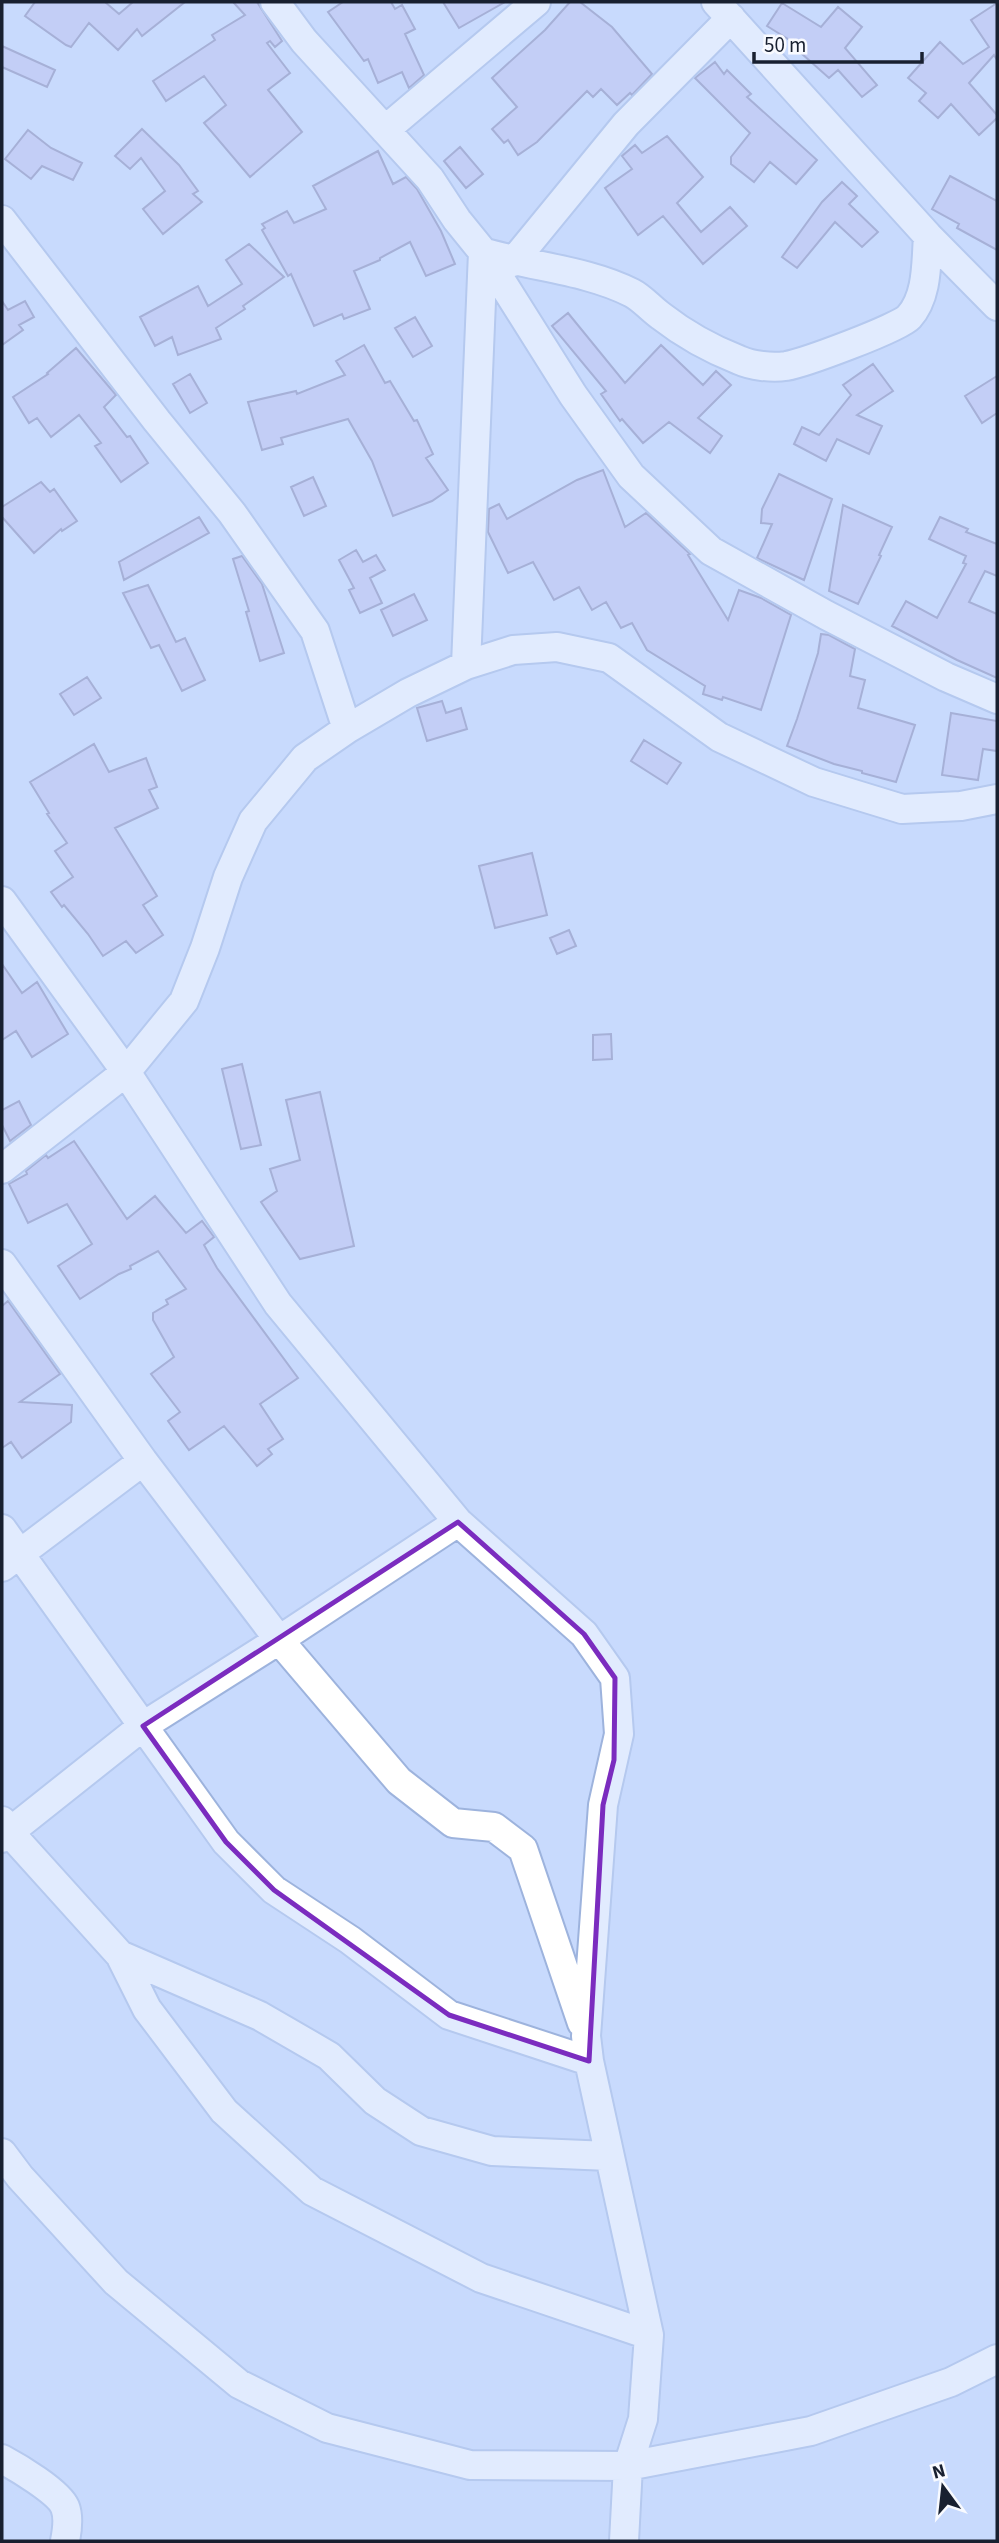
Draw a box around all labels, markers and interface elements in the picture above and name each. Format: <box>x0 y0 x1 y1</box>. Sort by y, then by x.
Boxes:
scale bar <box>754 21 922 65</box>
text: 50 m <box>764 30 806 60</box>
north arrow <box>908 2452 978 2522</box>
text: N <box>929 2457 949 2487</box>

